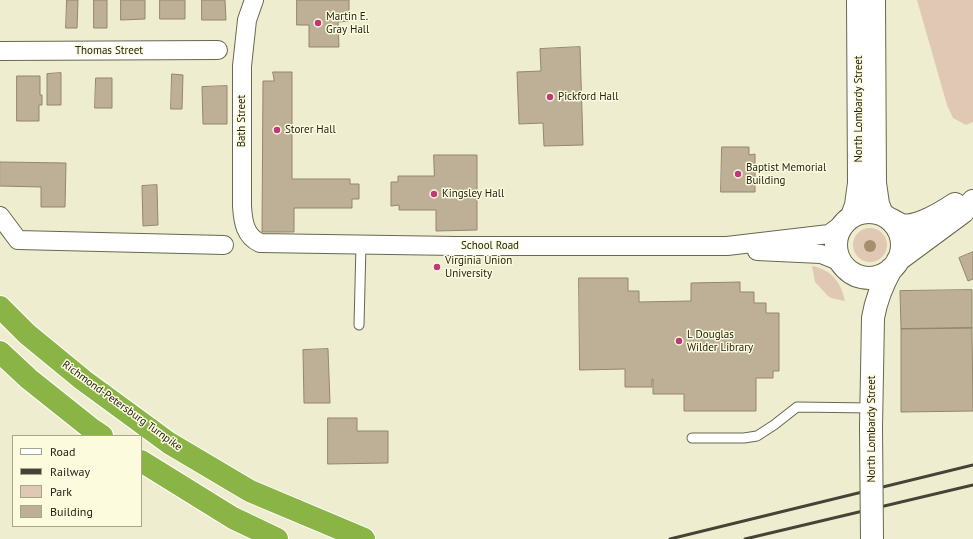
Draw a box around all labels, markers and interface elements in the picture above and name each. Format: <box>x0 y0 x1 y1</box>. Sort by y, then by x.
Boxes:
place label: Martin E. Gray Hall <box>326 10 369 36</box>
marker: Martin E. Gray Hall <box>313 18 323 28</box>
street label: Thomas Street <box>75 44 143 58</box>
street label: North Lombardy Street <box>852 55 866 163</box>
place label: Pickford Hall <box>558 90 618 104</box>
marker: Pickford Hall <box>545 92 555 102</box>
street label: Bath Street <box>235 95 249 147</box>
place label: Storer Hall <box>285 123 336 137</box>
marker: Storer Hall <box>272 125 282 135</box>
place label: Baptist Memorial Building <box>746 161 826 187</box>
marker: Baptist Memorial Building <box>733 169 743 179</box>
place label: Kingsley Hall <box>442 187 504 201</box>
marker: Kingsley Hall <box>429 189 439 199</box>
street label: School Road <box>461 239 519 253</box>
place label: Virginia Union University <box>445 254 512 280</box>
marker: Virginia Union University <box>432 262 442 272</box>
place label: L Douglas Wilder Library <box>687 328 753 354</box>
marker: L Douglas Wilder Library <box>674 336 684 346</box>
street label: Richmond-Petersburg Turnpike <box>60 358 184 454</box>
street label: North Lombardy Street <box>865 375 879 483</box>
legend <box>12 435 142 527</box>
text: Road <box>50 444 75 459</box>
text: Railway <box>50 464 90 479</box>
text: Park <box>50 484 72 499</box>
text: Building <box>50 504 93 519</box>

